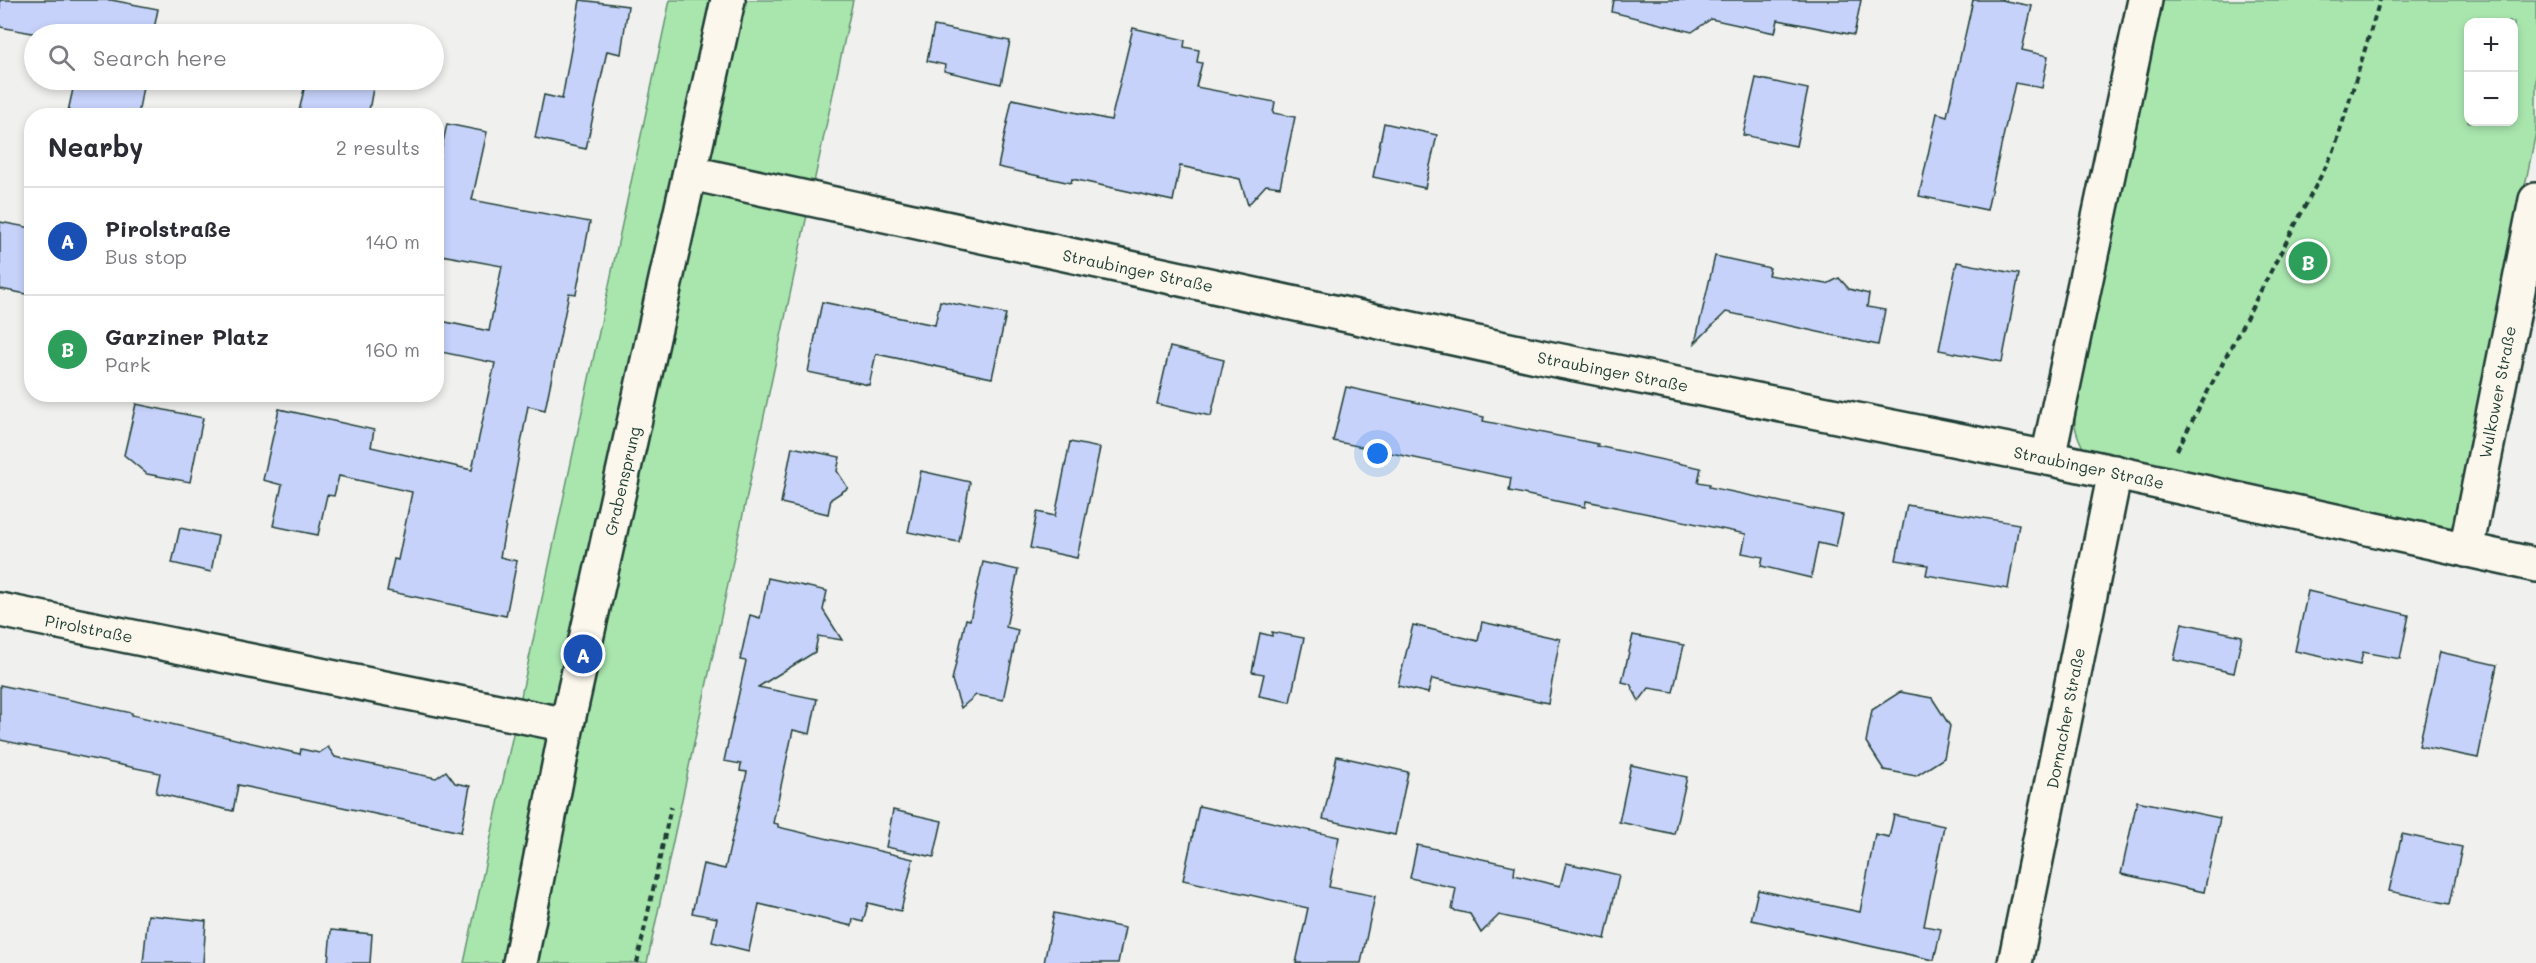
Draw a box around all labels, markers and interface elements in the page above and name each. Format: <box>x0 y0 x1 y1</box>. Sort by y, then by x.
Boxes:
map controls <box>2464 18 2518 126</box>
button: + <box>2464 18 2518 72</box>
search box <box>24 24 444 90</box>
icon: search <box>45 41 78 74</box>
text: Search here <box>93 43 227 72</box>
button: − <box>2464 72 2518 126</box>
text: Nearby <box>48 130 143 164</box>
text: 2 results <box>336 134 420 160</box>
text: Pirolstraße <box>105 214 231 243</box>
text: A <box>61 228 74 254</box>
text: 140 m <box>365 228 420 254</box>
pin: B <box>2288 238 2328 284</box>
text: Bus stop <box>105 243 187 269</box>
street label: Straubinger Straße <box>1061 244 1215 296</box>
text: Garziner Platz <box>105 322 269 351</box>
street label: Wulkower Straße <box>2474 324 2520 460</box>
text: B <box>61 336 74 362</box>
text: 160 m <box>364 336 420 362</box>
street label: Straubinger Straße <box>1536 346 1690 396</box>
text: Park <box>105 351 150 377</box>
street label: Grabensprung <box>599 424 645 538</box>
your location <box>1363 439 1392 468</box>
street label: Straubinger Straße <box>2012 441 2166 493</box>
street label: Pirolstraße <box>43 609 135 647</box>
pin: A <box>564 632 602 676</box>
street label: Dornacher Straße <box>2041 646 2089 790</box>

